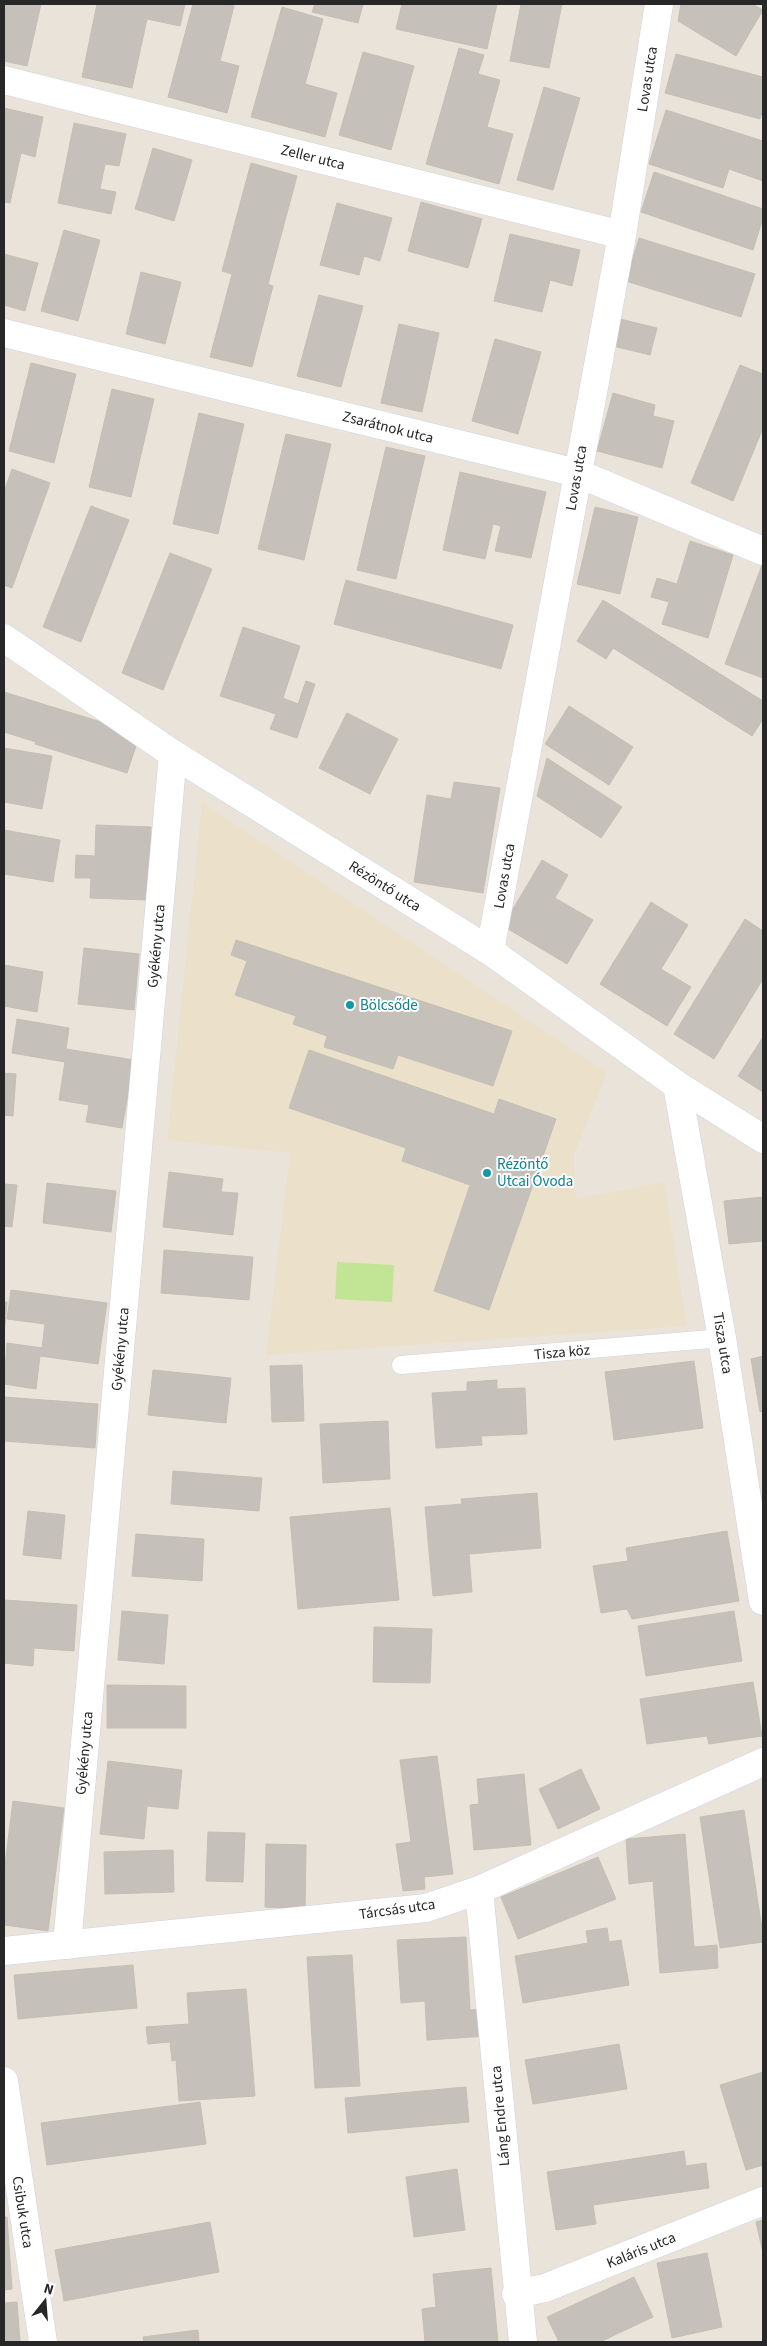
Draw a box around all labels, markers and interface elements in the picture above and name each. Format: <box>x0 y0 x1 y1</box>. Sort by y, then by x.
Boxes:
street label: Lovas utca <box>632 45 663 113</box>
street label: Zeller utca <box>278 139 347 176</box>
street label: Zsarátnok utca <box>340 406 436 449</box>
street label: Lovas utca <box>560 444 593 512</box>
street label: Lovas utca <box>488 842 521 910</box>
street label: Rézöntő utca <box>345 856 425 917</box>
street label: Gyékény utca <box>142 903 171 989</box>
place label: Bölcsőde <box>360 995 418 1016</box>
marker: Bölcsőde <box>344 999 356 1011</box>
place label: Rézöntő Utcai Óvoda <box>497 1154 573 1192</box>
marker: Rézöntő Utcai Óvoda <box>481 1167 493 1179</box>
street label: Gyékény utca <box>106 1306 135 1392</box>
street label: Tisza utca <box>707 1311 738 1375</box>
street label: Tisza köz <box>533 1340 591 1365</box>
street label: Gyékény utca <box>70 1710 99 1796</box>
street label: Tárcsás utca <box>358 1894 437 1925</box>
street label: Láng Endre utca <box>486 2065 515 2167</box>
street label: Csibuk utca <box>6 2175 39 2250</box>
street label: Kaláris utca <box>603 2227 679 2274</box>
north arrow <box>20 2276 70 2326</box>
text: N <box>41 2279 56 2300</box>

